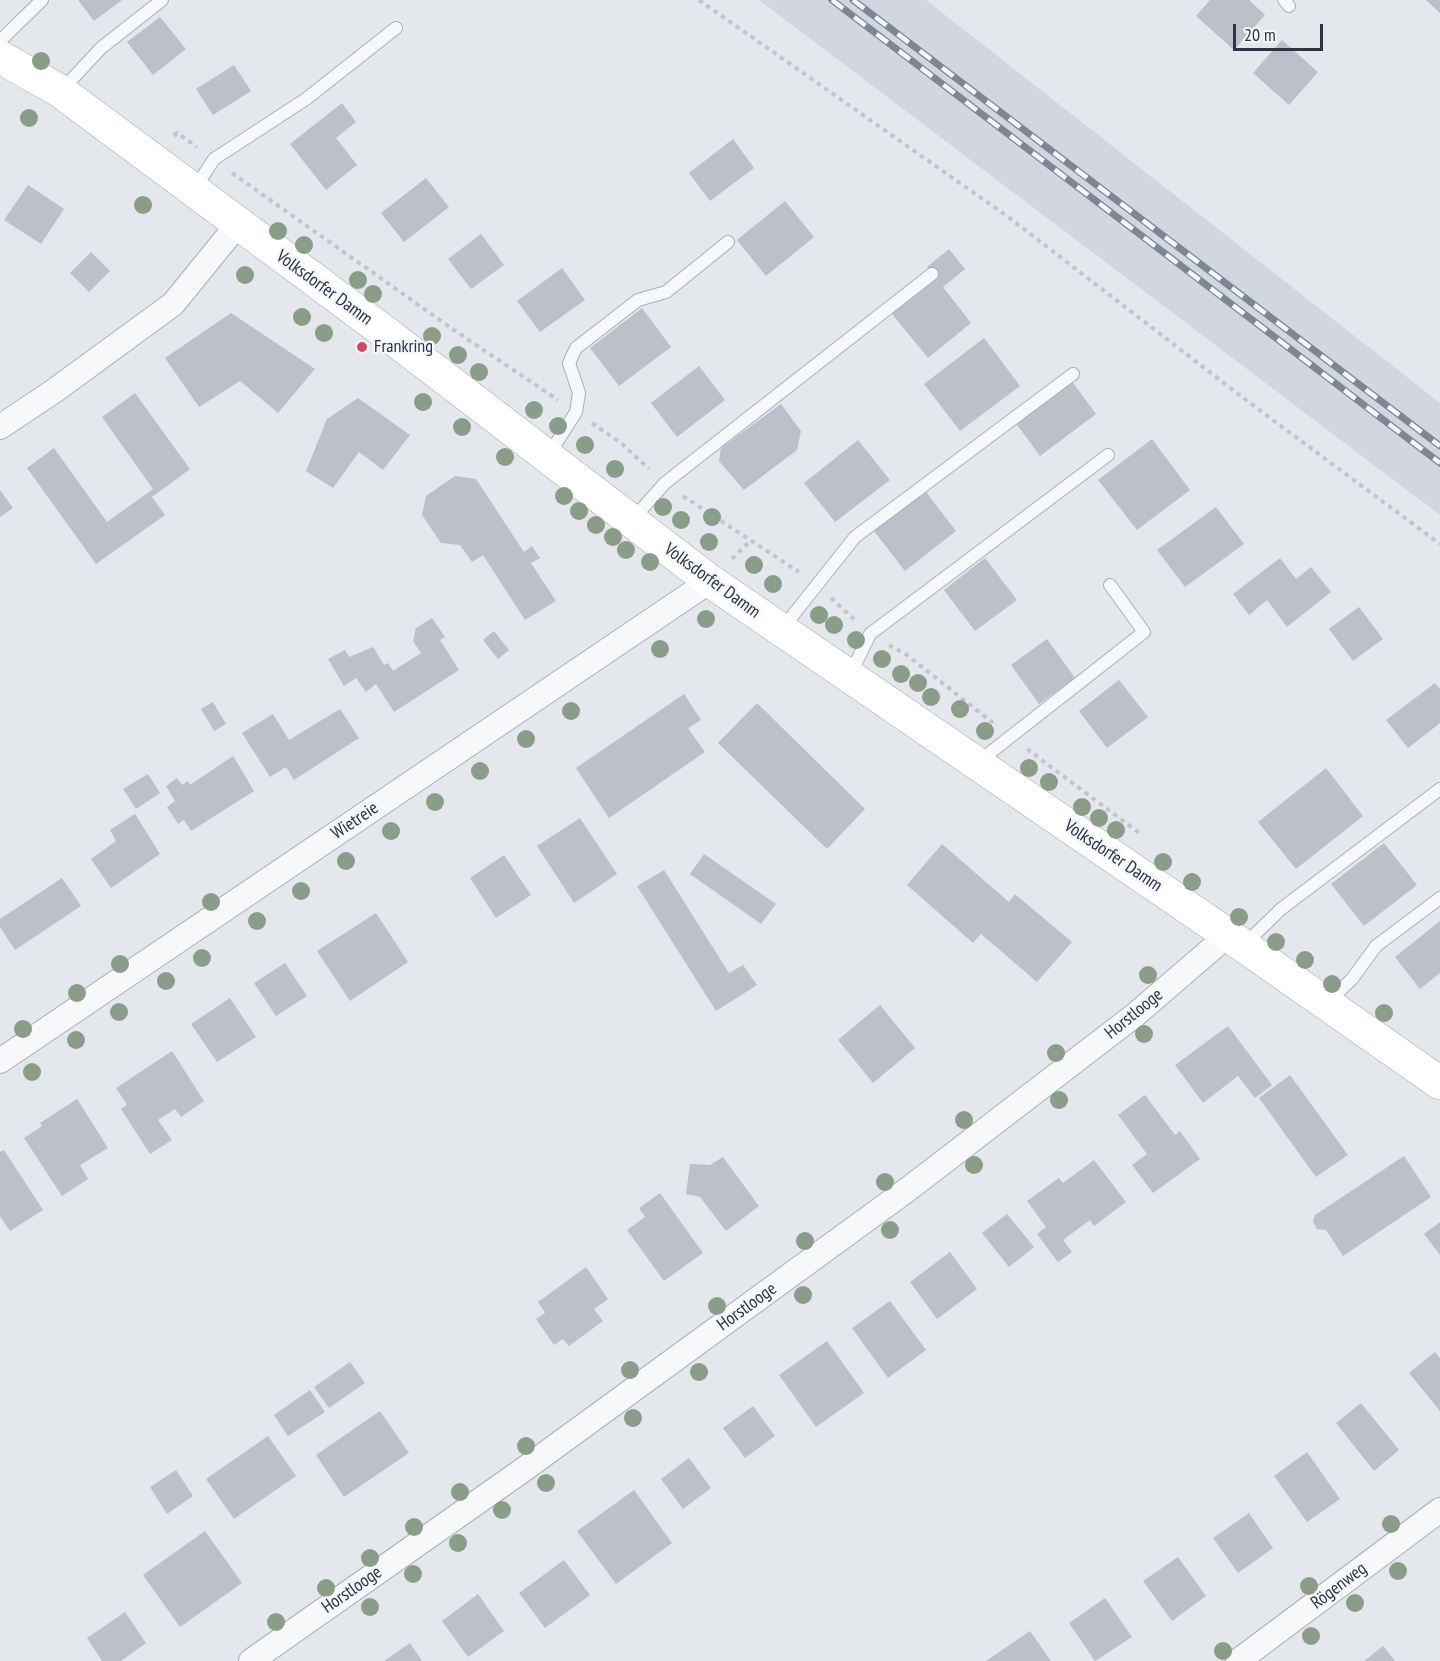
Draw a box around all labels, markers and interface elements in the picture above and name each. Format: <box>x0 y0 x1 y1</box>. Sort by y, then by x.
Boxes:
scale bar <box>1236 12 1326 50</box>
text: 20 m <box>1244 23 1276 46</box>
street label: Volksdorfer Damm <box>272 246 376 330</box>
place label: Frankring <box>374 336 433 358</box>
marker: Frankring <box>355 340 369 354</box>
street label: Volksdorfer Damm <box>660 539 764 623</box>
street label: Wietreie <box>327 797 383 845</box>
street label: Volksdorfer Damm <box>1060 815 1166 897</box>
street label: Horstlooge <box>1101 984 1167 1044</box>
street label: Horstlooge <box>713 1278 781 1336</box>
street label: Rögenweg <box>1307 1558 1371 1614</box>
street label: Horstlooge <box>318 1562 386 1618</box>

